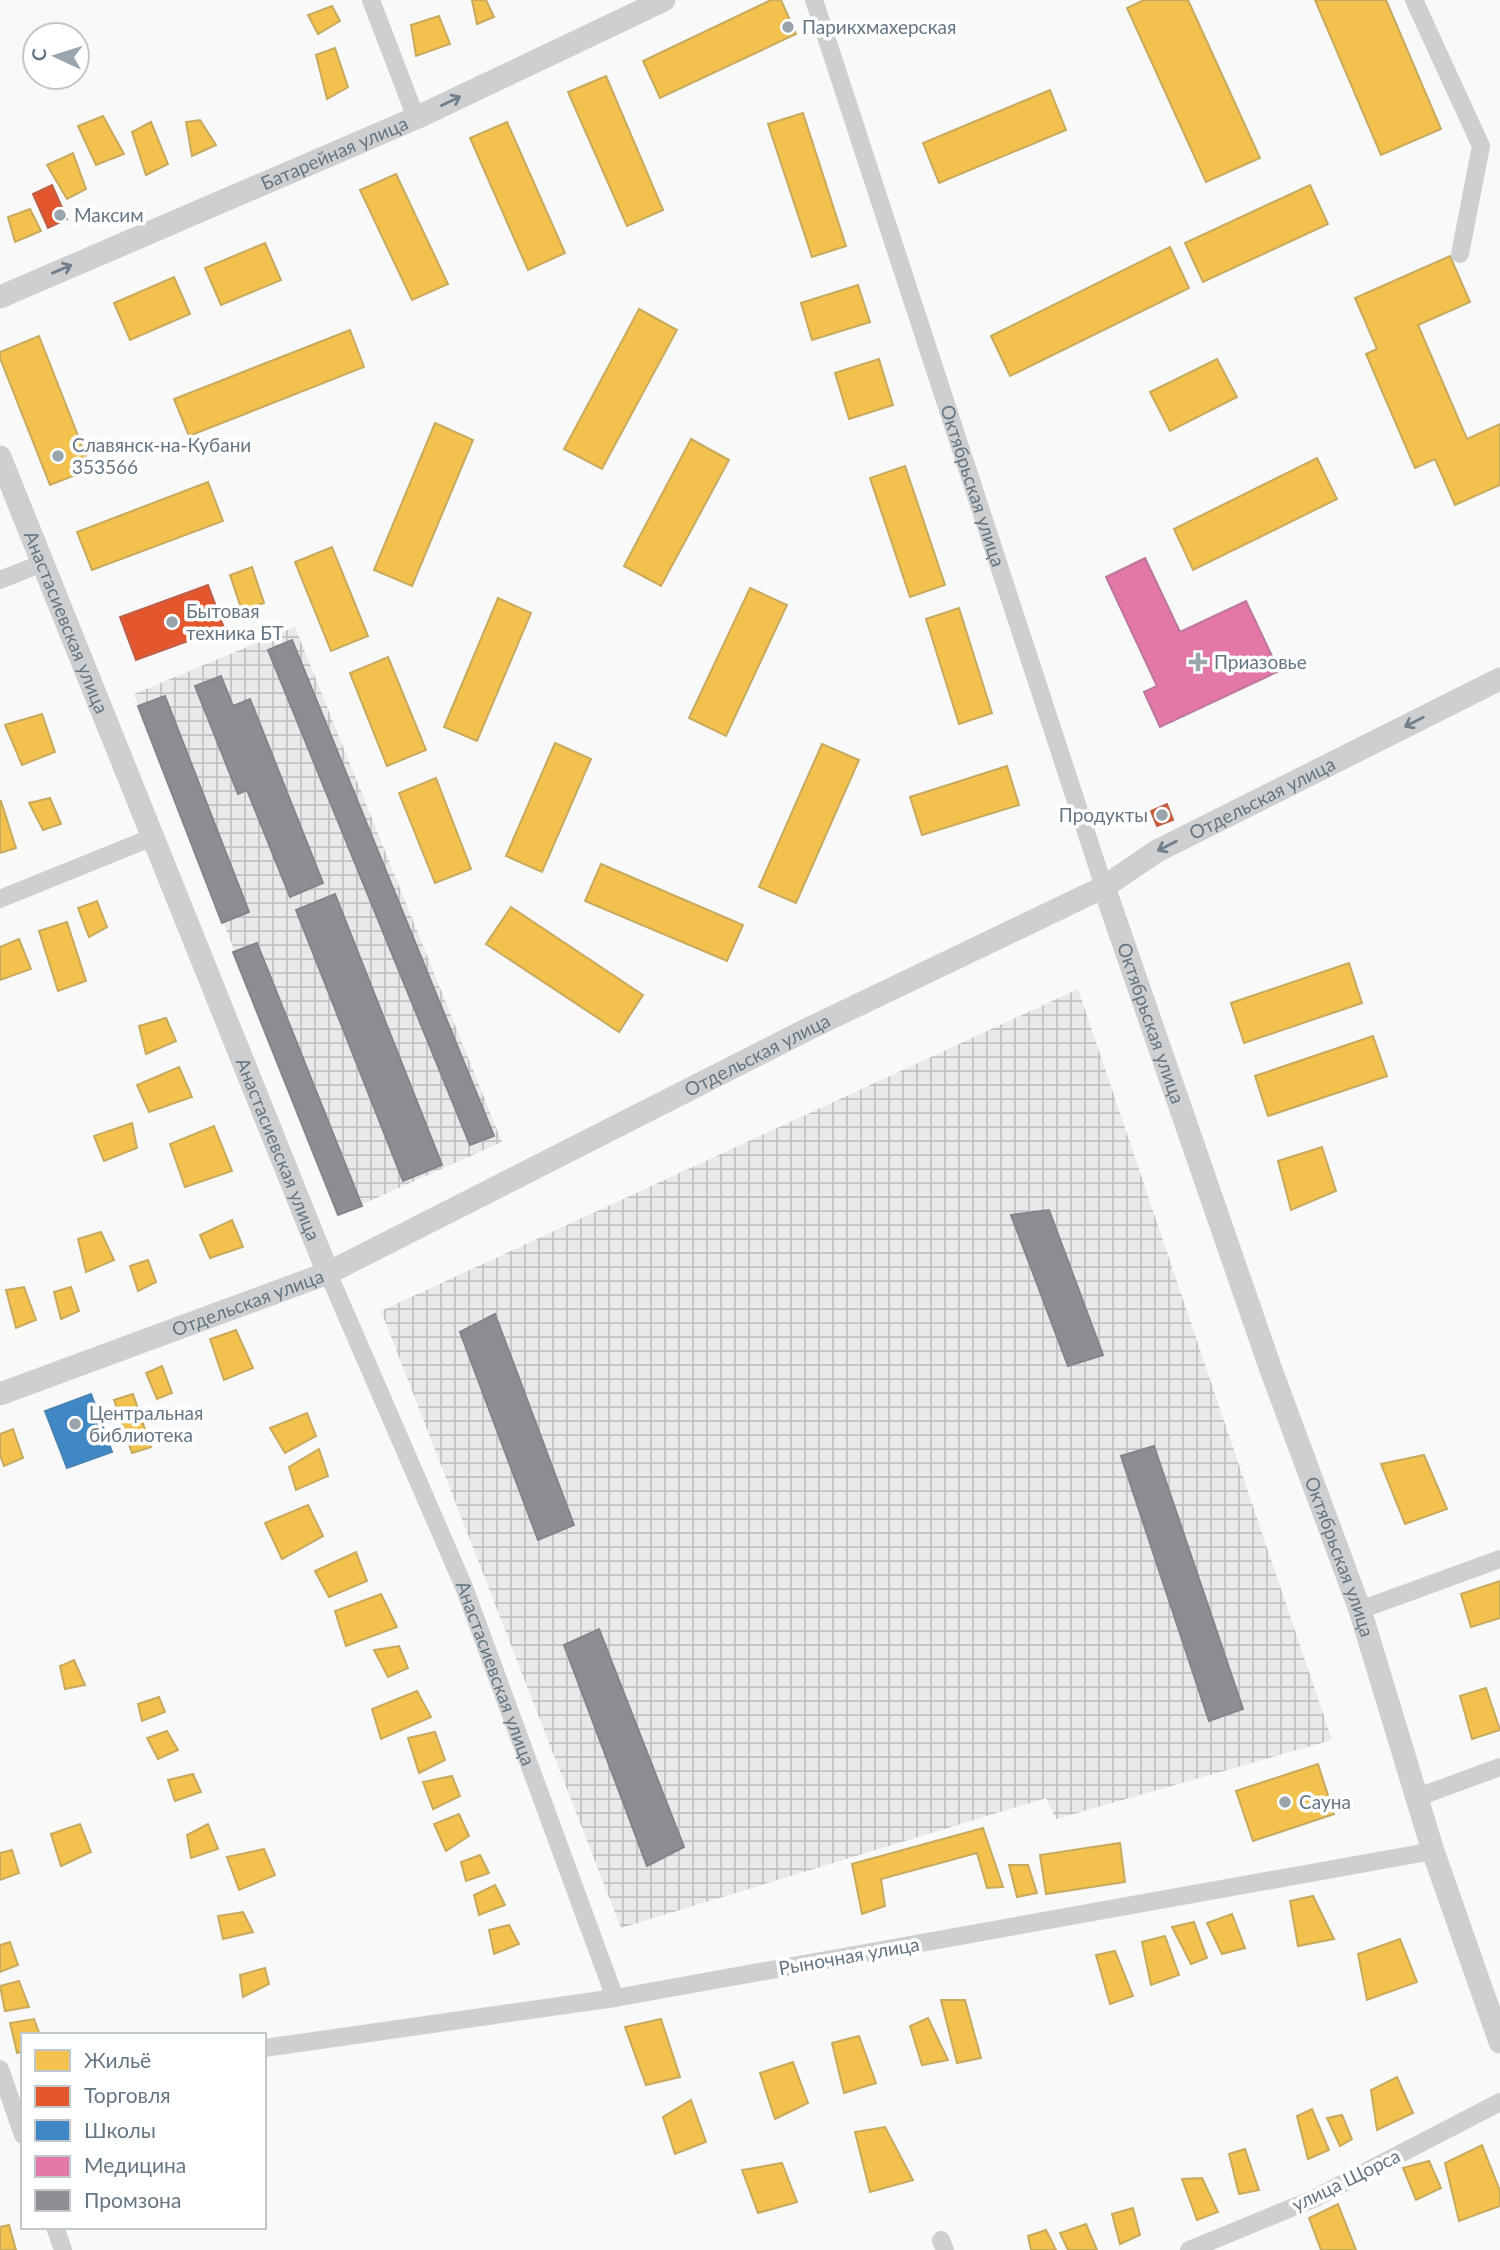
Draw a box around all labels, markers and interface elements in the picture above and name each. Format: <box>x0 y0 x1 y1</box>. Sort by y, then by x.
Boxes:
place label: Парикхмахерская <box>802 15 956 38</box>
marker: Парикхмахерская <box>780 19 796 35</box>
north arrow <box>21 21 91 91</box>
text: С <box>27 47 50 62</box>
one-way arrow <box>440 94 461 107</box>
street label: Батарейная улица <box>257 111 411 194</box>
place label: Максим <box>74 203 144 226</box>
marker: Максим <box>52 207 68 223</box>
one-way arrow <box>51 262 72 275</box>
street label: Октябрьская улица <box>936 402 1010 569</box>
place label: Славянск-на-Кубани 353566 <box>72 433 251 478</box>
marker: Славянск-на-Кубани 353566 <box>50 448 66 464</box>
street label: Анастасиевская улица <box>20 527 114 717</box>
place label: Бытовая техника БТ <box>186 599 283 644</box>
marker: Бытовая техника БТ <box>164 614 180 630</box>
place label: Приазовье <box>1214 650 1307 673</box>
marker: Приазовье <box>1188 652 1208 672</box>
one-way arrow <box>1404 716 1425 729</box>
street label: Отдельская улица <box>1185 752 1339 844</box>
place label: Продукты <box>1059 803 1148 826</box>
marker: Продукты <box>1154 807 1170 823</box>
one-way arrow <box>1157 839 1178 853</box>
street label: Октябрьская улица <box>1113 939 1190 1106</box>
street label: Отдельская улица <box>680 1008 834 1101</box>
street label: Анастасиевская улица <box>232 1054 326 1244</box>
street label: Отдельская улица <box>168 1264 327 1341</box>
place label: Центральная библиотека <box>89 1401 203 1446</box>
marker: Центральная библиотека <box>67 1416 83 1432</box>
street label: Октябрьская улица <box>1301 1473 1379 1639</box>
street label: Анастасиевская улица <box>452 1577 541 1769</box>
place label: Сауна <box>1299 1790 1351 1813</box>
marker: Сауна <box>1277 1794 1293 1810</box>
street label: Рыночная улица <box>777 1932 921 1979</box>
legend <box>21 2033 266 2229</box>
text: Жильё <box>84 2047 151 2072</box>
text: Торговля <box>84 2082 171 2107</box>
text: Школы <box>84 2117 156 2142</box>
street label: улица Щорса <box>1288 2143 1404 2216</box>
text: Медицина <box>84 2152 186 2177</box>
text: Промзона <box>84 2187 181 2212</box>

